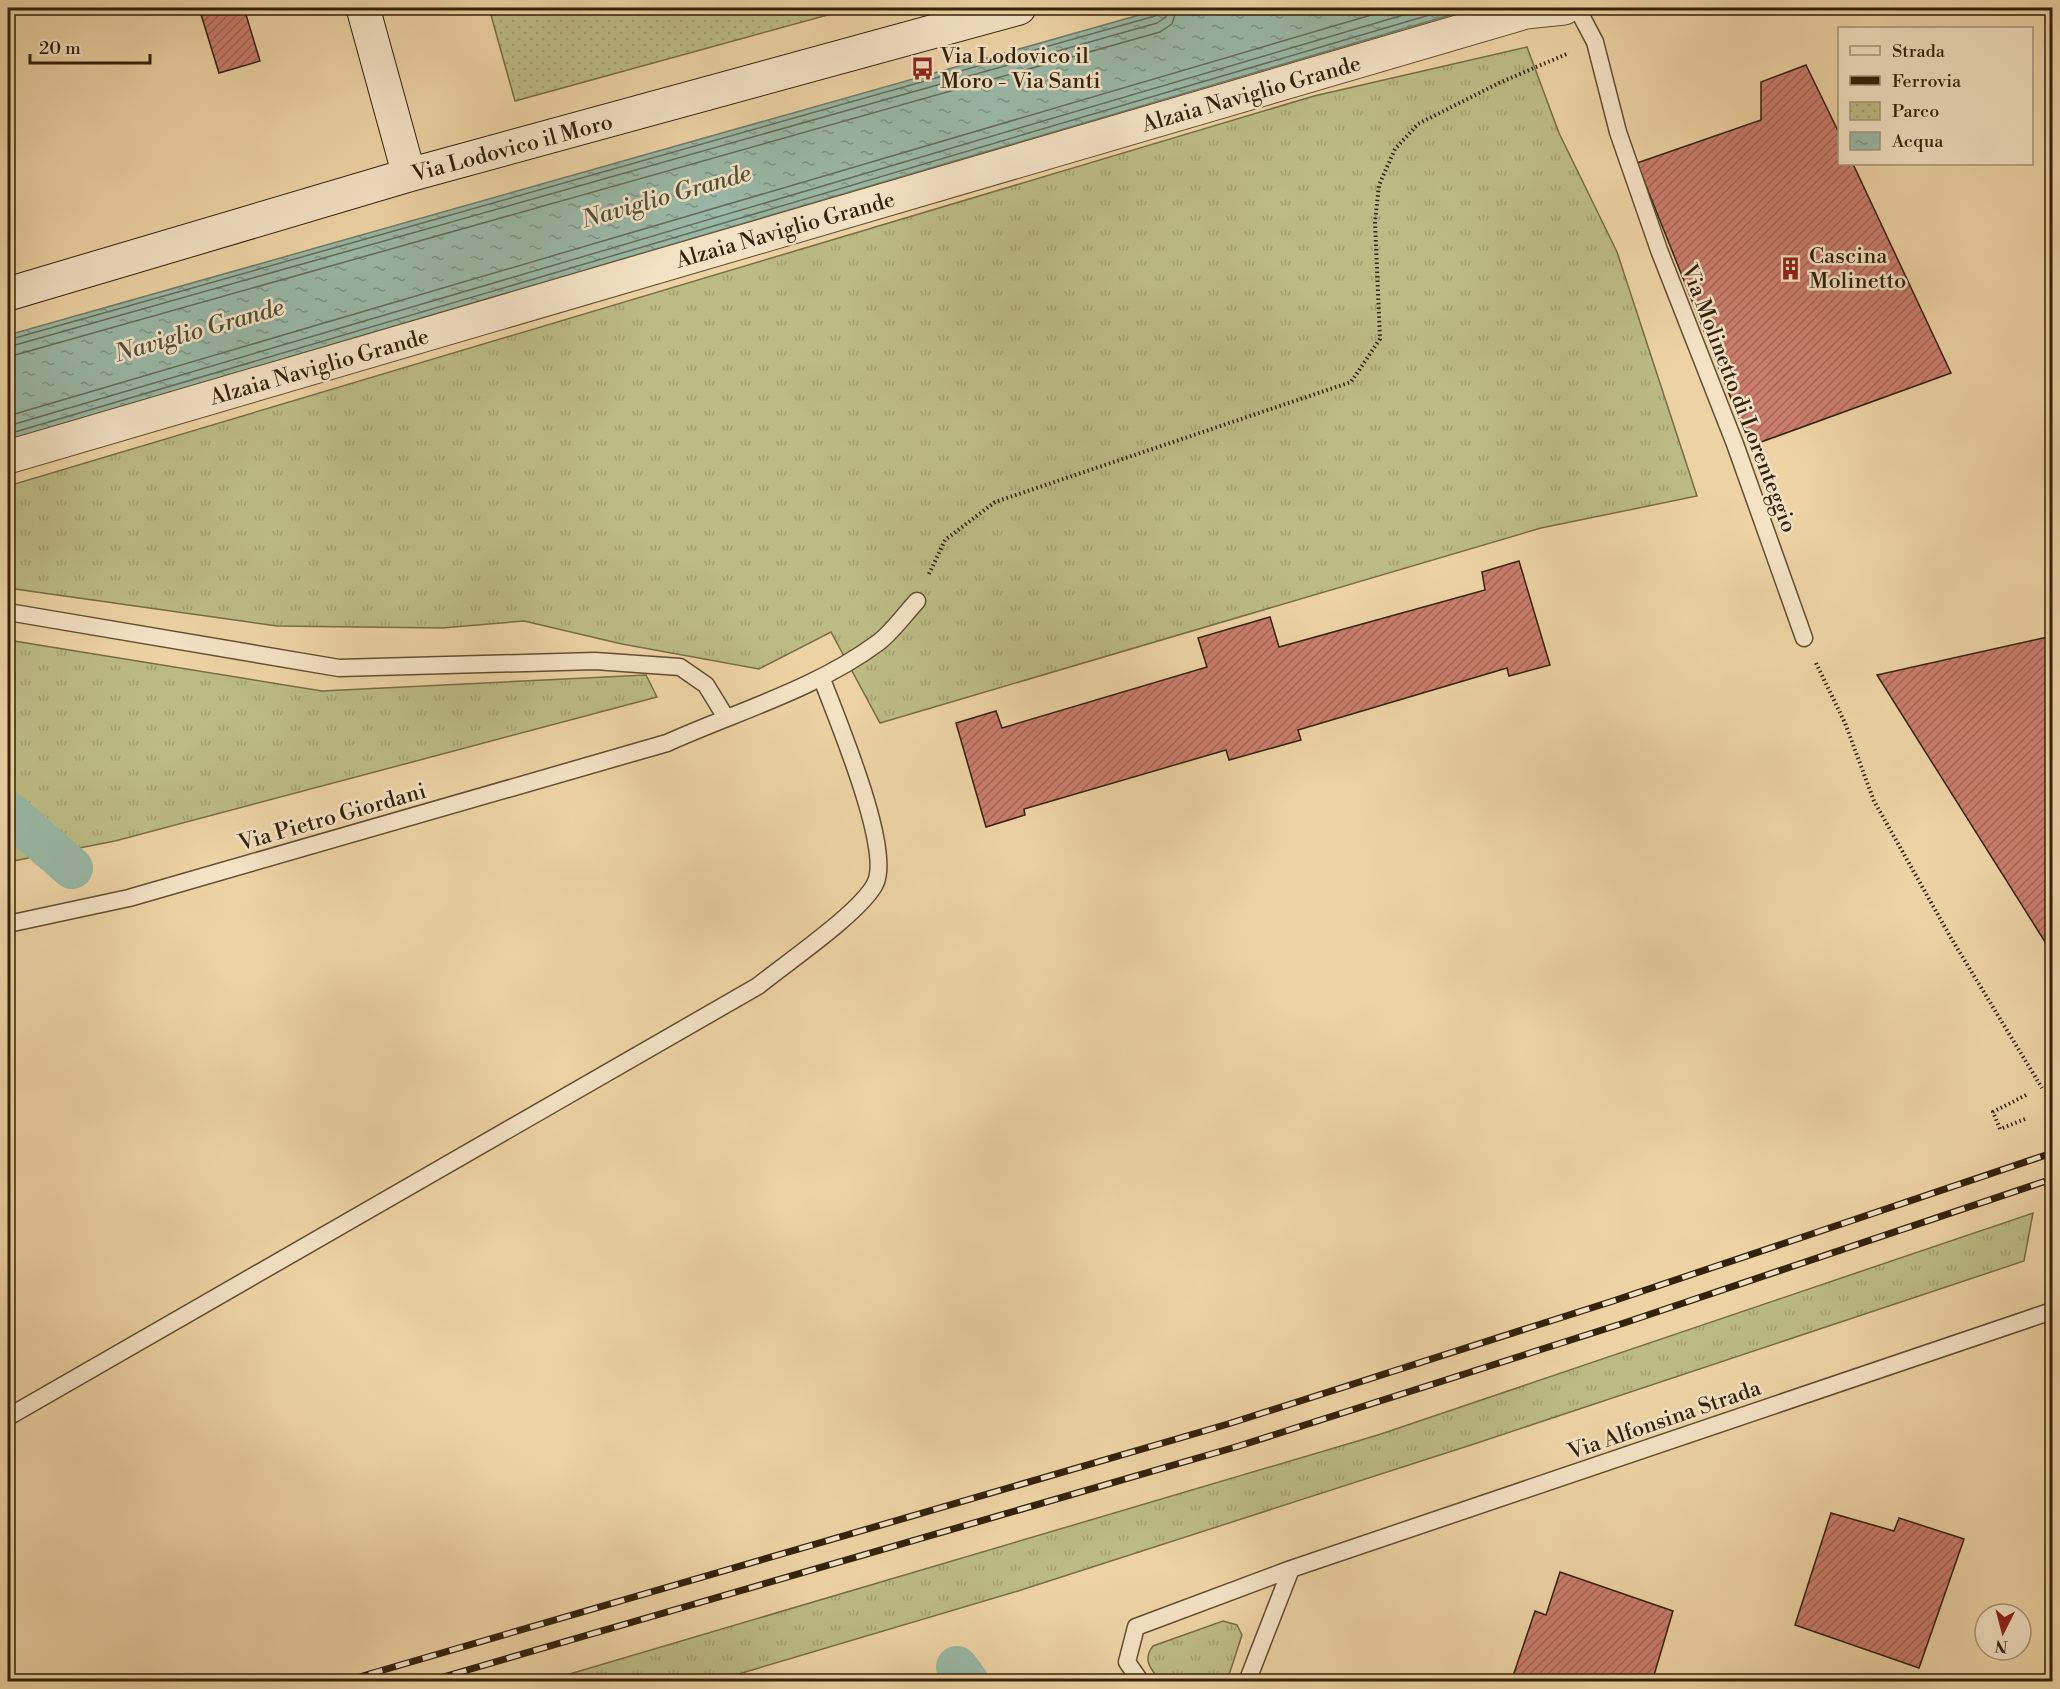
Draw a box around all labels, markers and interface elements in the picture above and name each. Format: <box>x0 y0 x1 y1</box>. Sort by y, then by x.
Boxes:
scale bar <box>30 27 150 65</box>
legend <box>1838 27 2033 165</box>
text: 20 m <box>39 37 81 60</box>
text: Strada <box>1892 40 1946 63</box>
place label: Via Lodovico il Moro - Via Santi <box>939 43 1101 95</box>
street label: Alzaia Naviglio Grande <box>1138 50 1364 139</box>
bus stop icon: Via Lodovico il Moro - Via Santi <box>909 55 935 81</box>
text: Ferrovia <box>1892 70 1962 93</box>
text: Parco <box>1892 100 1939 123</box>
street label: Via Lodovico il Moro <box>408 109 616 188</box>
text: Acqua <box>1891 130 1944 153</box>
water label: Naviglio Grande <box>577 158 754 236</box>
street label: Alzaia Naviglio Grande <box>672 186 898 275</box>
place label: Cascina Molinetto <box>1809 243 1906 295</box>
building icon: Cascina Molinetto <box>1778 255 1804 281</box>
street label: Via Molinetto di Lorenteggio <box>1675 260 1802 537</box>
water label: Naviglio Grande <box>110 292 287 370</box>
street label: Alzaia Naviglio Grande <box>206 323 432 412</box>
street label: Via Pietro Giordani <box>235 778 429 857</box>
street label: Via Alfonsina Strada <box>1564 1374 1765 1466</box>
north arrow <box>1973 1602 2033 1662</box>
text: N <box>1994 1635 2009 1657</box>

